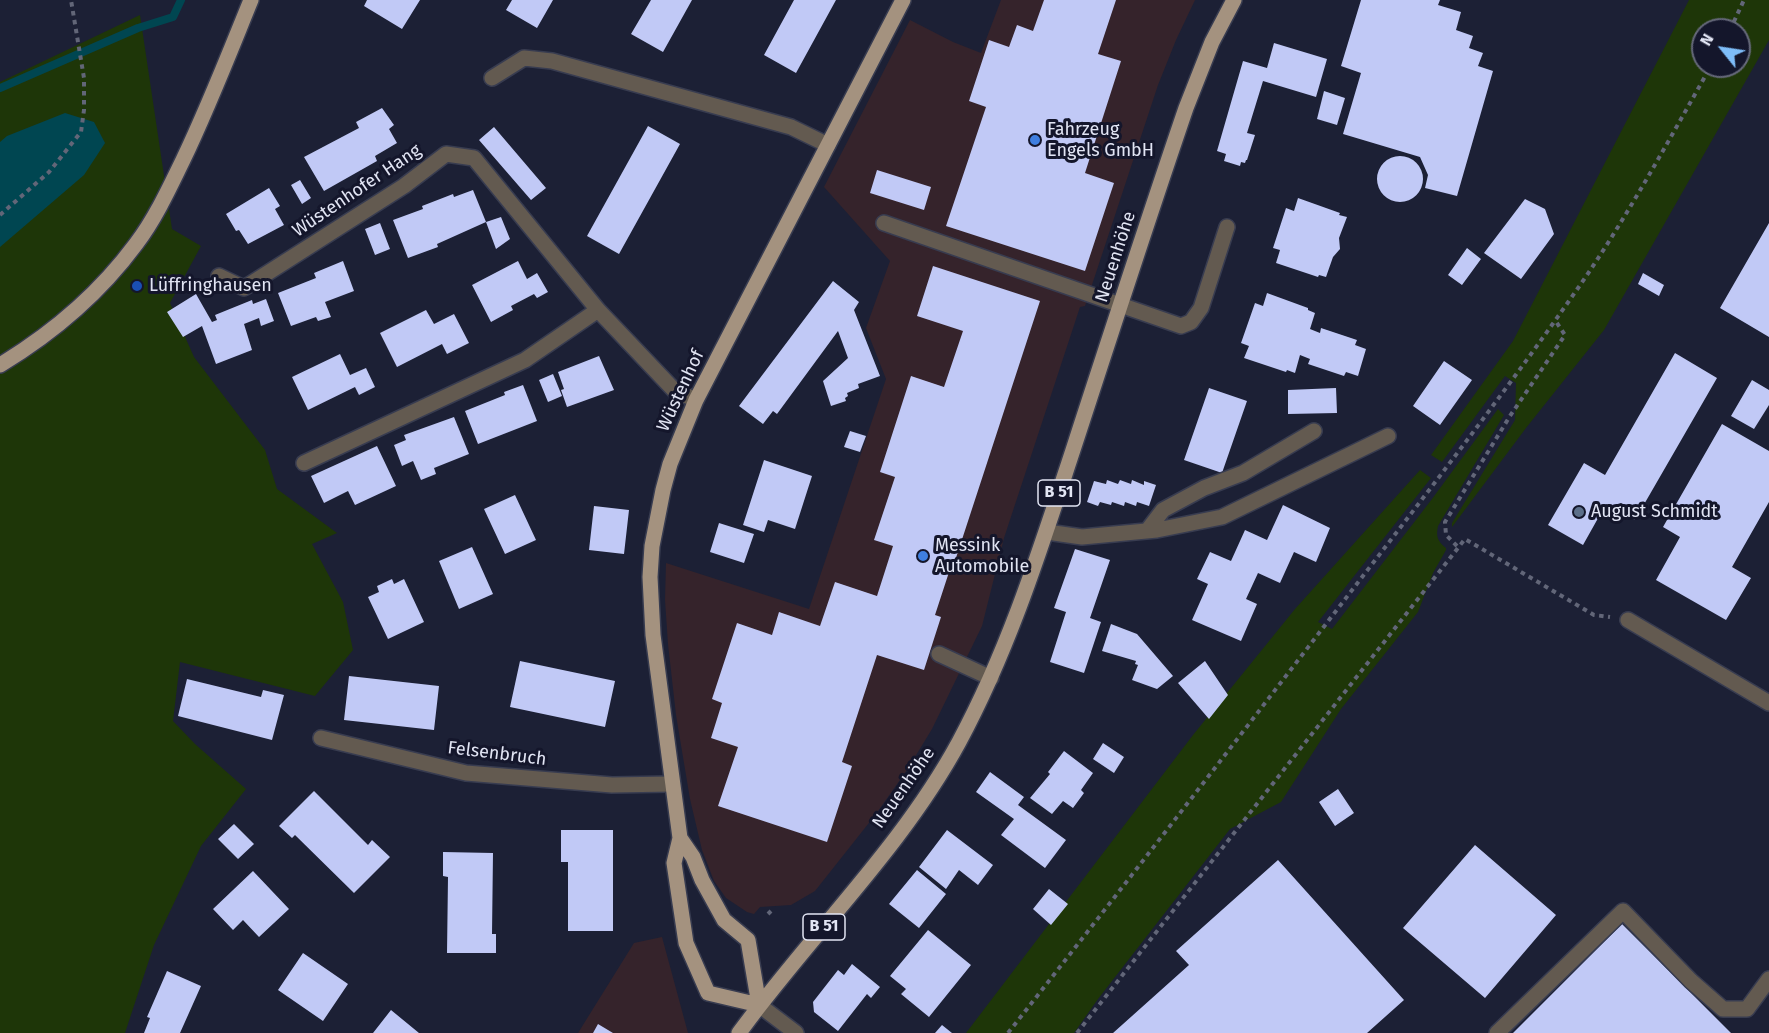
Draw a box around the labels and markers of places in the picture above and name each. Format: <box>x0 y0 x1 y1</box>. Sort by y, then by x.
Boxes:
place label: Fahrzeug Engels GmbH <box>1047 119 1154 162</box>
marker: Fahrzeug Engels GmbH <box>1028 133 1042 147</box>
place label: Lüffringhausen <box>149 275 272 297</box>
marker: Lüffringhausen <box>130 279 144 293</box>
place label: August Schmidt <box>1591 501 1718 523</box>
marker: August Schmidt <box>1572 505 1586 519</box>
place label: Messink Automobile <box>935 535 1029 578</box>
marker: Messink Automobile <box>916 549 930 563</box>

